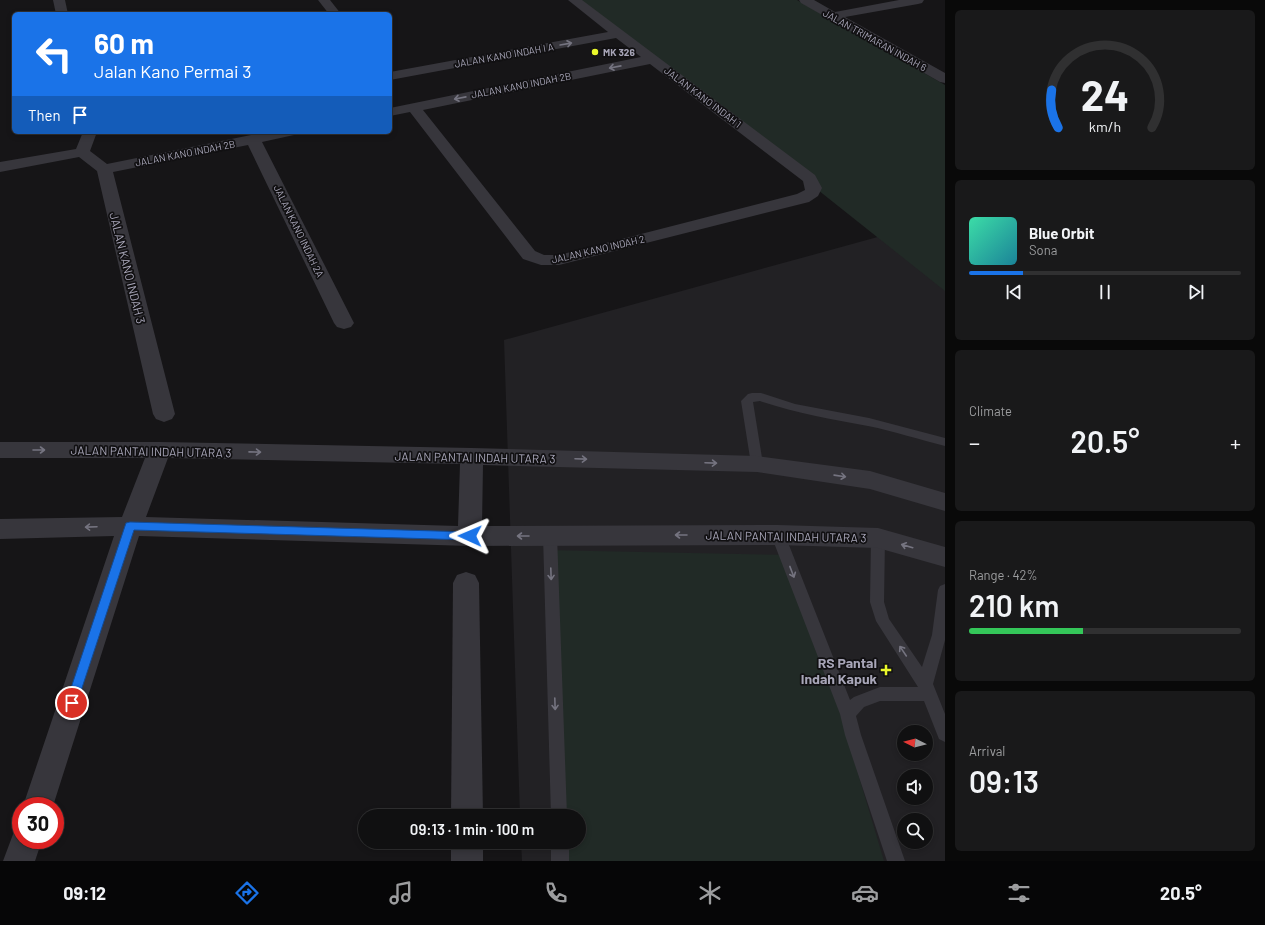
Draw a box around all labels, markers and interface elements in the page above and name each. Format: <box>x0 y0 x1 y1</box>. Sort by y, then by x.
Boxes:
street label: JALAN TRIMARAN INDAH 6 <box>821 6 929 74</box>
text: 60 m <box>94 26 154 60</box>
icon: left <box>28 28 80 80</box>
street label: JALAN KANO INDAH I A <box>453 40 555 70</box>
one-way arrow <box>559 40 572 48</box>
place label: MK 326 <box>603 46 635 58</box>
marker: MK 326 <box>590 47 600 57</box>
text: Jalan Kano Permai 3 <box>94 60 251 82</box>
one-way arrow <box>608 63 621 71</box>
street label: JALAN KANO INDAH 1 <box>662 64 744 130</box>
street label: JALAN KANO INDAH 2B <box>470 69 572 101</box>
text: 24 <box>1081 69 1129 119</box>
one-way arrow <box>453 94 466 102</box>
icon: arrive <box>69 104 91 126</box>
text: Then <box>28 106 61 124</box>
text: km/h <box>1089 118 1121 135</box>
street label: JALAN KANO INDAH 2B <box>134 137 236 169</box>
street label: JALAN KANO INDAH 2A <box>271 183 327 279</box>
street label: JALAN KANO INDAH 3 <box>107 211 149 325</box>
text: Blue Orbit <box>1029 224 1094 242</box>
street label: JALAN KANO INDAH 2 <box>550 232 646 266</box>
text: Sona <box>1029 242 1057 258</box>
icon: previous <box>1003 281 1025 303</box>
icon: pause <box>1094 281 1116 303</box>
icon: next <box>1185 281 1207 303</box>
text: Climate <box>969 403 1012 419</box>
text: 20.5° <box>1071 423 1140 459</box>
text: − <box>969 429 980 455</box>
text: + <box>1230 429 1241 455</box>
street label: JALAN PANTAI INDAH UTARA 3 <box>70 443 232 459</box>
one-way arrow <box>32 446 45 454</box>
one-way arrow <box>248 448 261 456</box>
street label: JALAN PANTAI INDAH UTARA 3 <box>394 449 556 465</box>
one-way arrow <box>574 455 587 463</box>
one-way arrow <box>704 459 717 467</box>
one-way arrow <box>833 472 846 480</box>
position arrow <box>449 515 491 557</box>
one-way arrow <box>85 523 98 531</box>
street label: JALAN PANTAI INDAH UTARA 3 <box>705 528 867 544</box>
one-way arrow <box>675 531 688 539</box>
one-way arrow <box>517 532 530 540</box>
one-way arrow <box>901 542 914 549</box>
one-way arrow <box>788 565 796 577</box>
one-way arrow <box>547 567 555 580</box>
text: Range · 42% <box>969 567 1038 583</box>
text: 210 km <box>969 587 1059 623</box>
one-way arrow <box>899 646 907 657</box>
place label: RS Pantai Indah Kapuk <box>801 654 878 687</box>
marker: RS Pantai Indah Kapuk <box>880 664 892 676</box>
pin <box>55 686 89 720</box>
icon: arrive <box>61 692 83 714</box>
one-way arrow <box>551 697 559 710</box>
north arrow <box>897 725 933 761</box>
map controls <box>897 725 933 849</box>
text: Arrival <box>969 743 1005 759</box>
text: 09:13 <box>969 763 1039 799</box>
button: sound <box>897 769 933 805</box>
speed limit sign: 30 <box>12 797 64 849</box>
button: search <box>897 813 933 849</box>
text: 09:13 · 1 min · 100 m <box>410 820 534 838</box>
icon: directions <box>233 879 261 907</box>
icon: music <box>387 879 415 907</box>
icon: phone <box>542 879 570 907</box>
icon: climate <box>696 879 724 907</box>
icon: car <box>851 879 879 907</box>
icon: filters <box>1005 879 1033 907</box>
text: 09:12 <box>63 882 106 904</box>
text: 20.5° <box>1160 882 1202 904</box>

